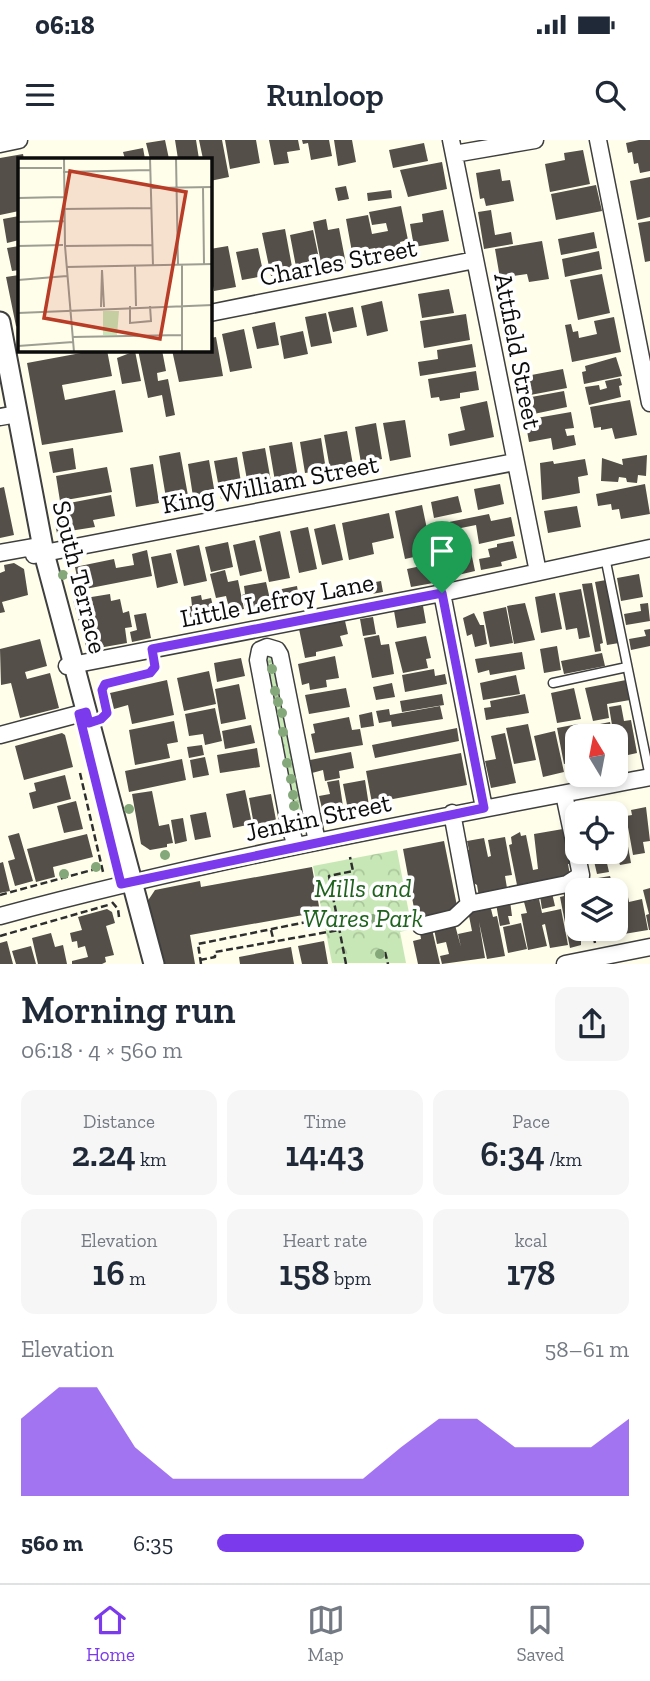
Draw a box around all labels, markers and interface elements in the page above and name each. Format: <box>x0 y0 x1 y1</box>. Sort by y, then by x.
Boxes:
text: 06:18 <box>35 9 95 41</box>
icon: menu <box>21 76 59 114</box>
text: Runloop <box>266 76 384 114</box>
icon: search <box>591 76 629 114</box>
inset map <box>18 158 212 352</box>
street label: Charles Street <box>257 231 420 293</box>
street label: Attfield Street <box>487 270 549 432</box>
street label: King William Street <box>159 447 381 521</box>
street label: South Terrace <box>46 497 114 657</box>
pin <box>412 521 472 593</box>
icon: arrive <box>423 532 461 570</box>
street label: Little Lefroy Lane <box>177 566 377 634</box>
north arrow <box>565 724 628 788</box>
map controls <box>565 724 628 941</box>
street label: Jenkin Street <box>242 786 394 848</box>
button: locate <box>565 801 628 864</box>
park label: Mills and Wares Park <box>303 872 423 934</box>
button: layers <box>565 878 628 941</box>
text: Morning run <box>21 987 236 1033</box>
button: share <box>555 987 629 1061</box>
text: 06:18 · 4 × 560 m <box>21 1036 182 1064</box>
text: Distance <box>83 1110 155 1133</box>
text: Time <box>304 1110 346 1133</box>
text: Pace <box>512 1110 550 1133</box>
text: 2.24 <box>72 1133 136 1175</box>
text: 14:43 <box>285 1133 365 1175</box>
text: 6:34 <box>480 1133 545 1175</box>
text: km <box>136 1148 166 1171</box>
text: /km <box>545 1148 582 1171</box>
text: Elevation <box>81 1229 157 1252</box>
text: Heart rate <box>283 1229 367 1252</box>
text: kcal <box>515 1229 547 1252</box>
text: 16 <box>92 1252 125 1294</box>
text: 158 <box>279 1252 330 1294</box>
text: 178 <box>506 1252 556 1294</box>
text: m <box>125 1267 146 1290</box>
text: bpm <box>330 1267 371 1290</box>
text: Elevation <box>21 1335 114 1363</box>
text: 58–61 m <box>544 1335 629 1363</box>
text: 560 m <box>21 1529 83 1557</box>
text: 6:35 <box>133 1529 173 1557</box>
tab: Home <box>86 1601 135 1666</box>
tab: Map <box>307 1601 345 1666</box>
tab: Saved <box>516 1601 564 1666</box>

